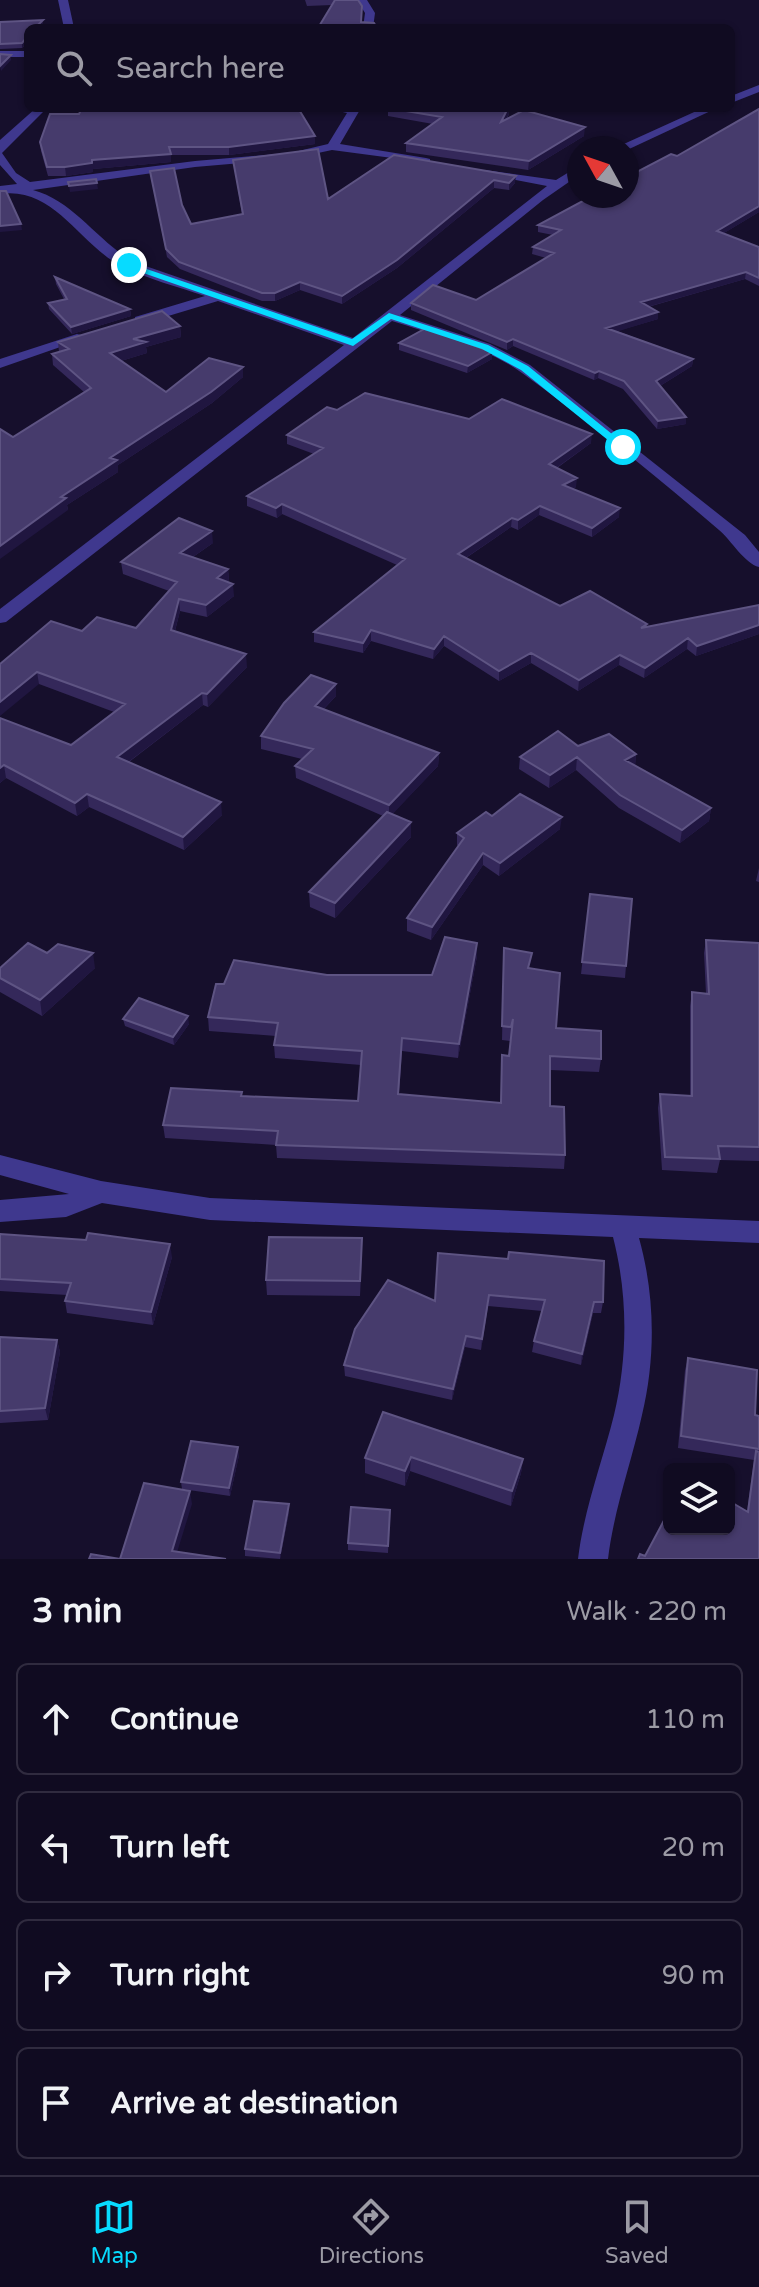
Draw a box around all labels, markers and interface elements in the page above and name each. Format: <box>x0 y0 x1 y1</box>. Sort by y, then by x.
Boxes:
search box <box>24 24 735 112</box>
icon: search <box>52 46 96 90</box>
text: Search here <box>116 50 285 87</box>
north arrow <box>567 136 639 208</box>
route end <box>111 247 147 283</box>
route start <box>605 429 641 465</box>
map controls <box>663 1463 735 1535</box>
button: layers <box>663 1463 735 1535</box>
text: 3 min <box>32 1591 123 1632</box>
text: Walk · 220 m <box>567 1596 727 1627</box>
icon: ahead <box>34 1697 78 1741</box>
text: Continue <box>110 1701 239 1738</box>
text: 110 m <box>645 1704 725 1735</box>
icon: left <box>34 1825 78 1869</box>
text: Turn left <box>110 1829 229 1866</box>
text: 20 m <box>662 1832 725 1863</box>
icon: right <box>34 1953 78 1997</box>
text: Turn right <box>110 1957 250 1994</box>
text: 90 m <box>662 1960 725 1991</box>
icon: arrive <box>34 2081 78 2125</box>
text: Arrive at destination <box>110 2085 398 2122</box>
tab: Map <box>90 2195 138 2269</box>
tab: Directions <box>319 2195 424 2269</box>
tab: Saved <box>605 2195 669 2269</box>

